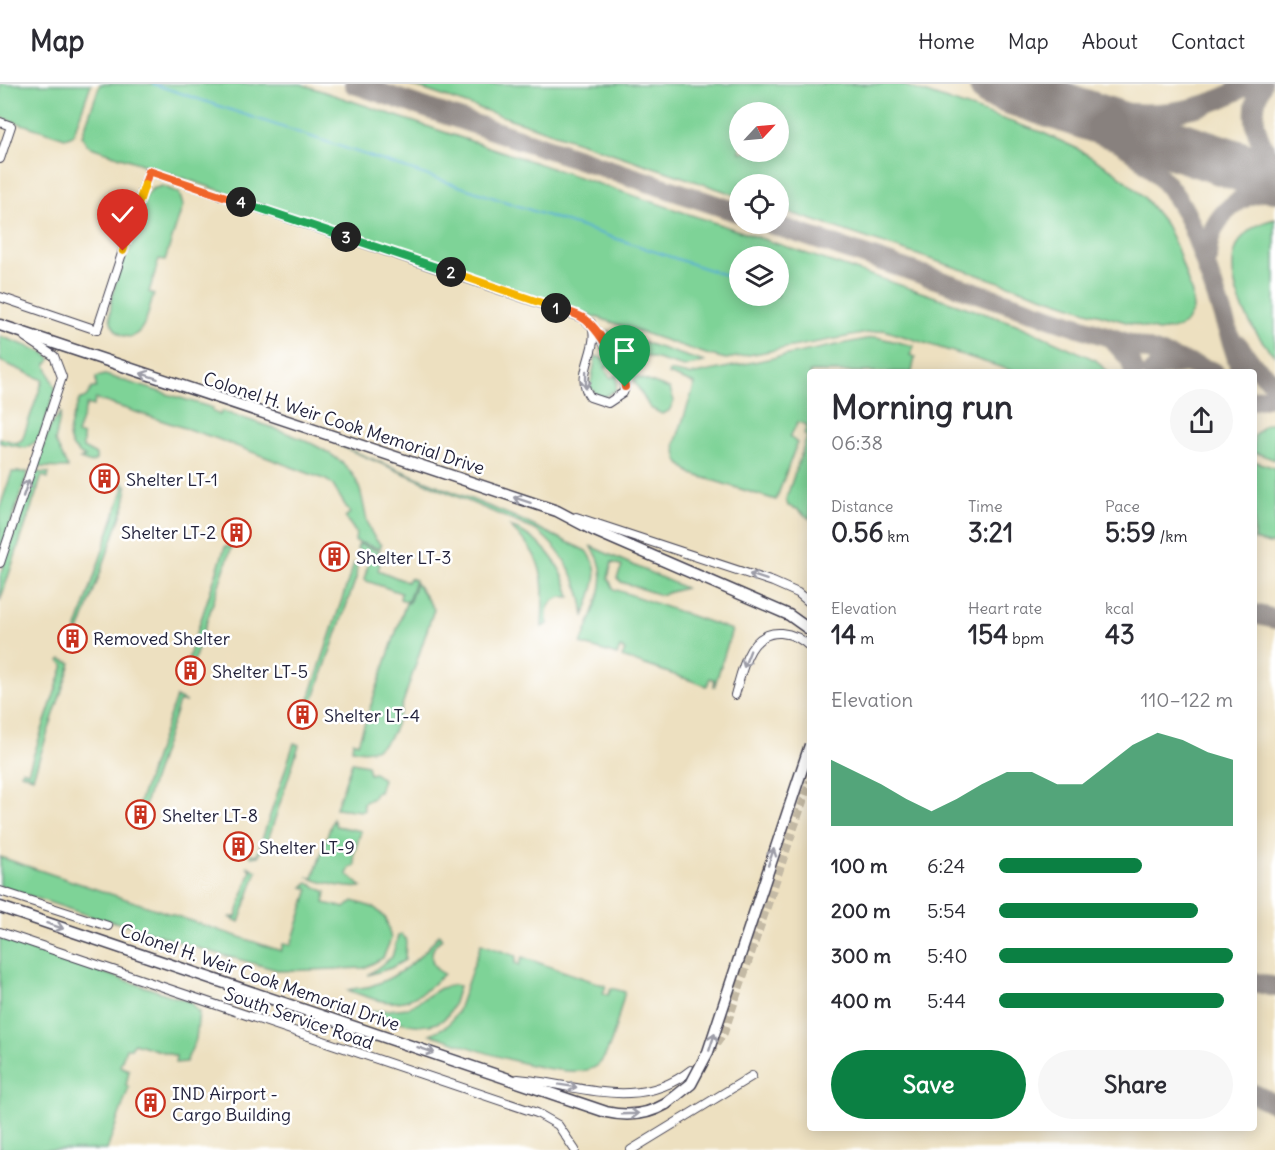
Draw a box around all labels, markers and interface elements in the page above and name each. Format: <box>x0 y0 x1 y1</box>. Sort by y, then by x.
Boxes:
text: Map <box>30 23 84 59</box>
text: Home <box>918 28 975 55</box>
text: Map <box>1008 28 1049 55</box>
text: About <box>1082 28 1138 55</box>
text: Contact <box>1171 28 1245 55</box>
north arrow <box>729 102 789 162</box>
map controls <box>729 102 789 306</box>
button: locate <box>729 174 789 234</box>
pin: 4 <box>226 187 256 217</box>
pin <box>97 189 148 251</box>
text: 4 <box>236 192 246 212</box>
icon: check <box>106 198 139 231</box>
pin: 3 <box>331 222 361 252</box>
text: 3 <box>341 227 351 247</box>
button: layers <box>729 246 789 306</box>
pin: 2 <box>436 257 466 287</box>
text: 2 <box>447 262 455 282</box>
pin: 1 <box>541 293 571 323</box>
text: 1 <box>553 298 559 318</box>
pin <box>599 325 650 387</box>
icon: arrive <box>608 334 641 367</box>
street label: Colonel H. Weir Cook Memorial Drive <box>200 367 488 479</box>
one-way arrow <box>140 370 159 381</box>
one-way arrow <box>580 370 592 389</box>
text: Morning run <box>831 386 1013 428</box>
button: share <box>1170 389 1233 452</box>
text: 06:38 <box>831 430 883 455</box>
building icon: Shelter LT-1 <box>89 463 121 495</box>
place label: Shelter LT-1 <box>126 468 218 491</box>
one-way arrow <box>21 479 32 498</box>
one-way arrow <box>513 494 532 505</box>
text: Distance <box>831 496 893 516</box>
text: Time <box>968 496 1003 516</box>
text: Pace <box>1105 496 1140 516</box>
building icon: Shelter LT-2 <box>221 516 253 548</box>
text: 0.56 <box>831 516 883 549</box>
text: 3:21 <box>968 516 1013 549</box>
text: 5:59 <box>1105 516 1156 549</box>
place label: Shelter LT-2 <box>121 521 216 544</box>
text: km <box>883 526 909 546</box>
text: /km <box>1156 526 1188 546</box>
building icon: Shelter LT-3 <box>319 541 351 573</box>
place label: Shelter LT-3 <box>356 546 452 569</box>
one-way arrow <box>749 571 768 582</box>
text: Elevation <box>831 598 897 618</box>
text: Heart rate <box>968 598 1042 618</box>
text: kcal <box>1105 598 1134 618</box>
text: 14 <box>831 618 856 651</box>
text: 154 <box>968 618 1008 651</box>
text: 43 <box>1105 618 1135 651</box>
building icon: Removed Shelter <box>56 622 88 654</box>
place label: Removed Shelter <box>93 627 231 650</box>
text: m <box>856 628 874 648</box>
text: bpm <box>1008 628 1044 648</box>
one-way arrow <box>741 649 752 667</box>
building icon: Shelter LT-5 <box>175 655 207 687</box>
place label: Shelter LT-5 <box>212 660 308 683</box>
text: Elevation <box>831 687 913 712</box>
text: 110–122 m <box>1140 687 1233 712</box>
building icon: Shelter LT-4 <box>287 699 319 731</box>
place label: Shelter LT-4 <box>324 704 420 727</box>
building icon: Shelter LT-8 <box>125 799 157 831</box>
place label: Shelter LT-8 <box>162 804 258 827</box>
building icon: Shelter LT-9 <box>222 831 254 863</box>
place label: Shelter LT-9 <box>259 836 355 859</box>
one-way arrow <box>767 848 778 866</box>
text: 100 m <box>831 853 888 878</box>
text: 6:24 <box>927 853 965 878</box>
text: 200 m <box>831 898 891 923</box>
text: 5:54 <box>927 898 966 923</box>
street label: Colonel H. Weir Cook Memorial Drive <box>117 918 403 1036</box>
one-way arrow <box>46 921 64 932</box>
text: 300 m <box>831 943 891 968</box>
text: 5:40 <box>927 943 968 968</box>
street label: South Service Road <box>221 982 377 1054</box>
text: 400 m <box>831 988 891 1013</box>
text: 5:44 <box>927 988 966 1013</box>
one-way arrow <box>707 1033 718 1052</box>
one-way arrow <box>416 1046 435 1057</box>
button: Save <box>831 1050 1026 1119</box>
button: Share <box>1038 1050 1233 1119</box>
one-way arrow <box>558 1081 578 1092</box>
place label: IND Airport - Cargo Building <box>172 1082 291 1126</box>
building icon: IND Airport - Cargo Building <box>135 1087 167 1119</box>
one-way arrow <box>619 1109 639 1120</box>

